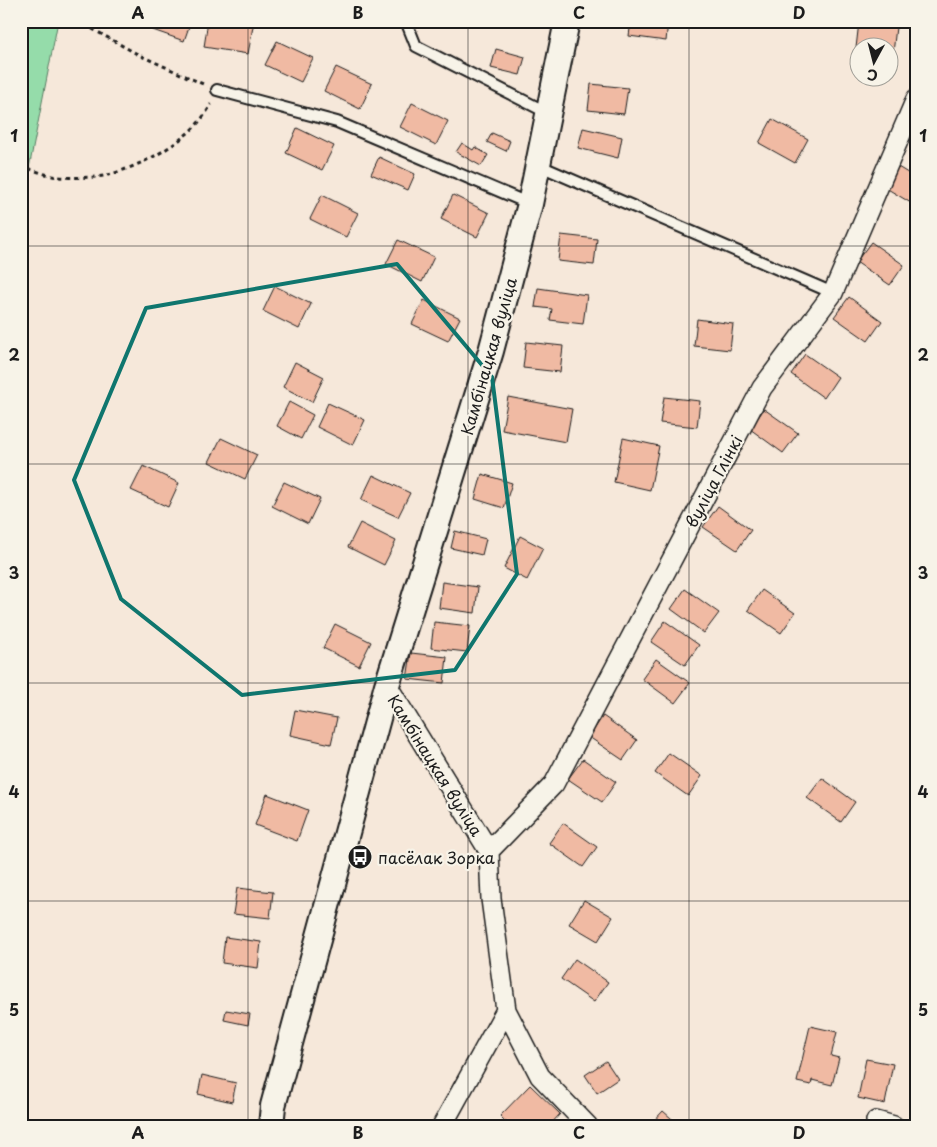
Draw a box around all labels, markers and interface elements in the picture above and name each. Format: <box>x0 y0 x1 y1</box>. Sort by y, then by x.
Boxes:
text: A <box>132 0 145 24</box>
text: B <box>353 0 364 24</box>
text: C <box>573 0 585 24</box>
text: D <box>793 0 805 24</box>
north arrow <box>850 38 900 88</box>
text: С <box>866 64 879 86</box>
text: 1 <box>10 123 18 147</box>
text: 1 <box>919 123 927 147</box>
street label: Камбінацкая вуліца <box>454 274 522 438</box>
text: 2 <box>8 342 20 366</box>
text: 2 <box>917 342 929 366</box>
street label: вуліца Глінкі <box>679 431 747 531</box>
text: 3 <box>9 560 19 584</box>
text: 3 <box>918 560 928 584</box>
street label: Камбінацкая вуліца <box>383 690 489 841</box>
text: 4 <box>9 779 20 803</box>
text: 4 <box>918 779 929 803</box>
bus stop icon: пасёлак Зорка <box>347 844 373 870</box>
place label: пасёлак Зорка <box>378 845 495 869</box>
text: 5 <box>9 997 19 1021</box>
text: 5 <box>918 997 928 1021</box>
text: A <box>132 1120 145 1144</box>
text: B <box>353 1120 364 1144</box>
text: C <box>573 1120 585 1144</box>
text: D <box>793 1120 805 1144</box>

